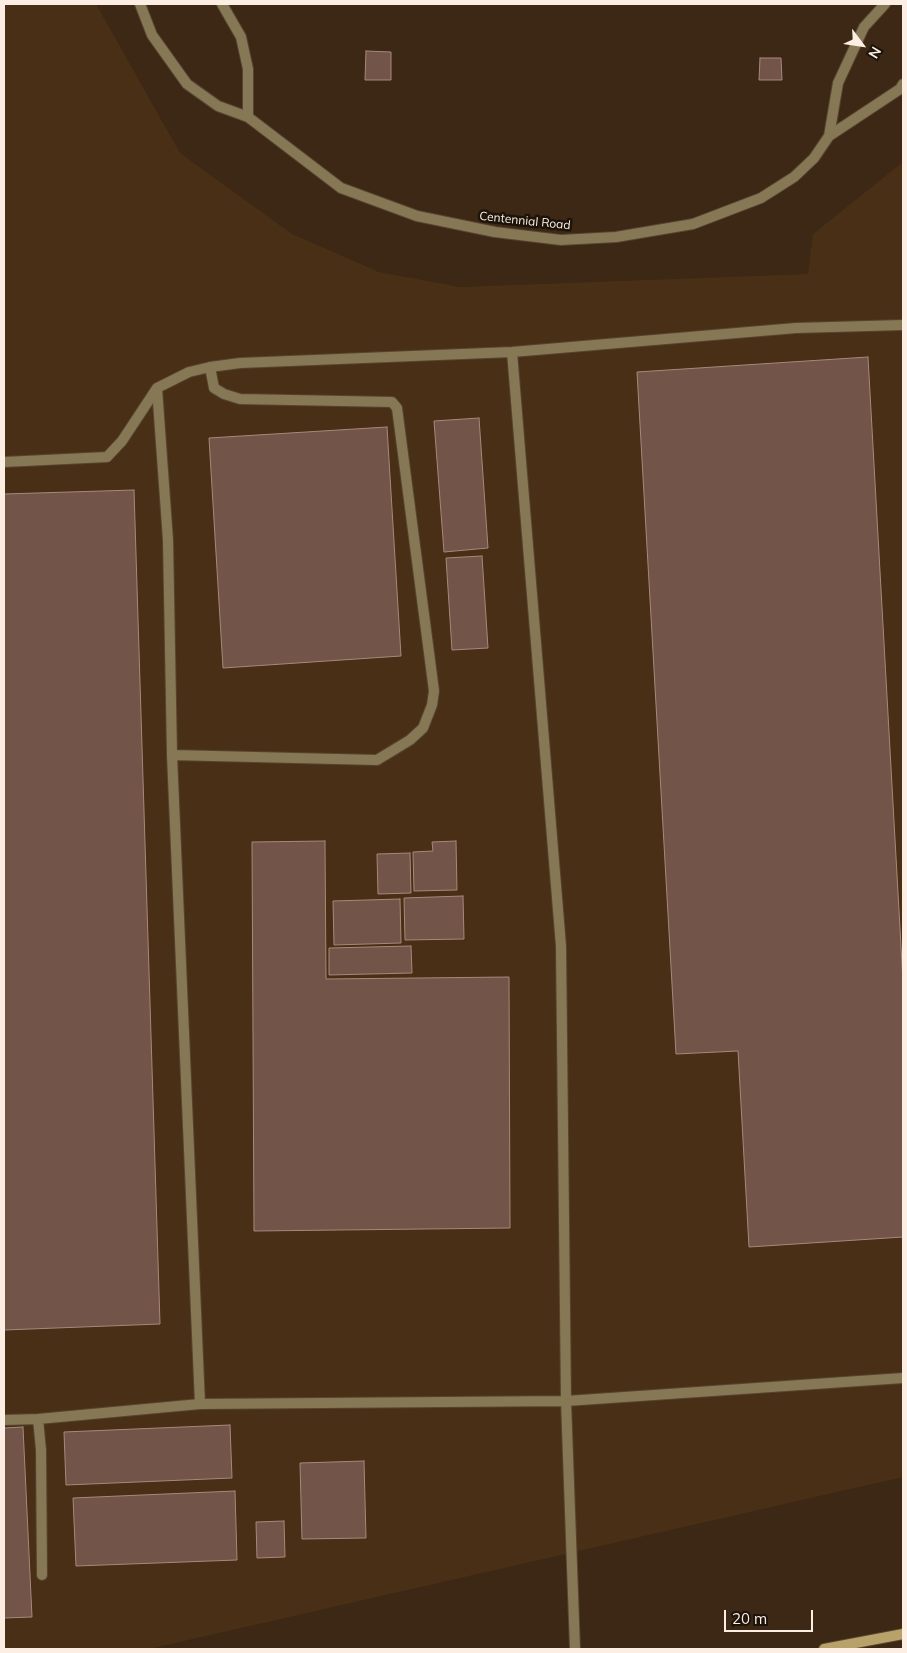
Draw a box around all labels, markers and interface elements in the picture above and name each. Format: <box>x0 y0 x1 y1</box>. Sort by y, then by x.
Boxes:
north arrow <box>837 20 887 70</box>
text: N <box>864 44 885 62</box>
street label: Centennial Road <box>479 209 571 233</box>
scale bar <box>727 1600 816 1632</box>
text: 20 m <box>732 1609 767 1628</box>

